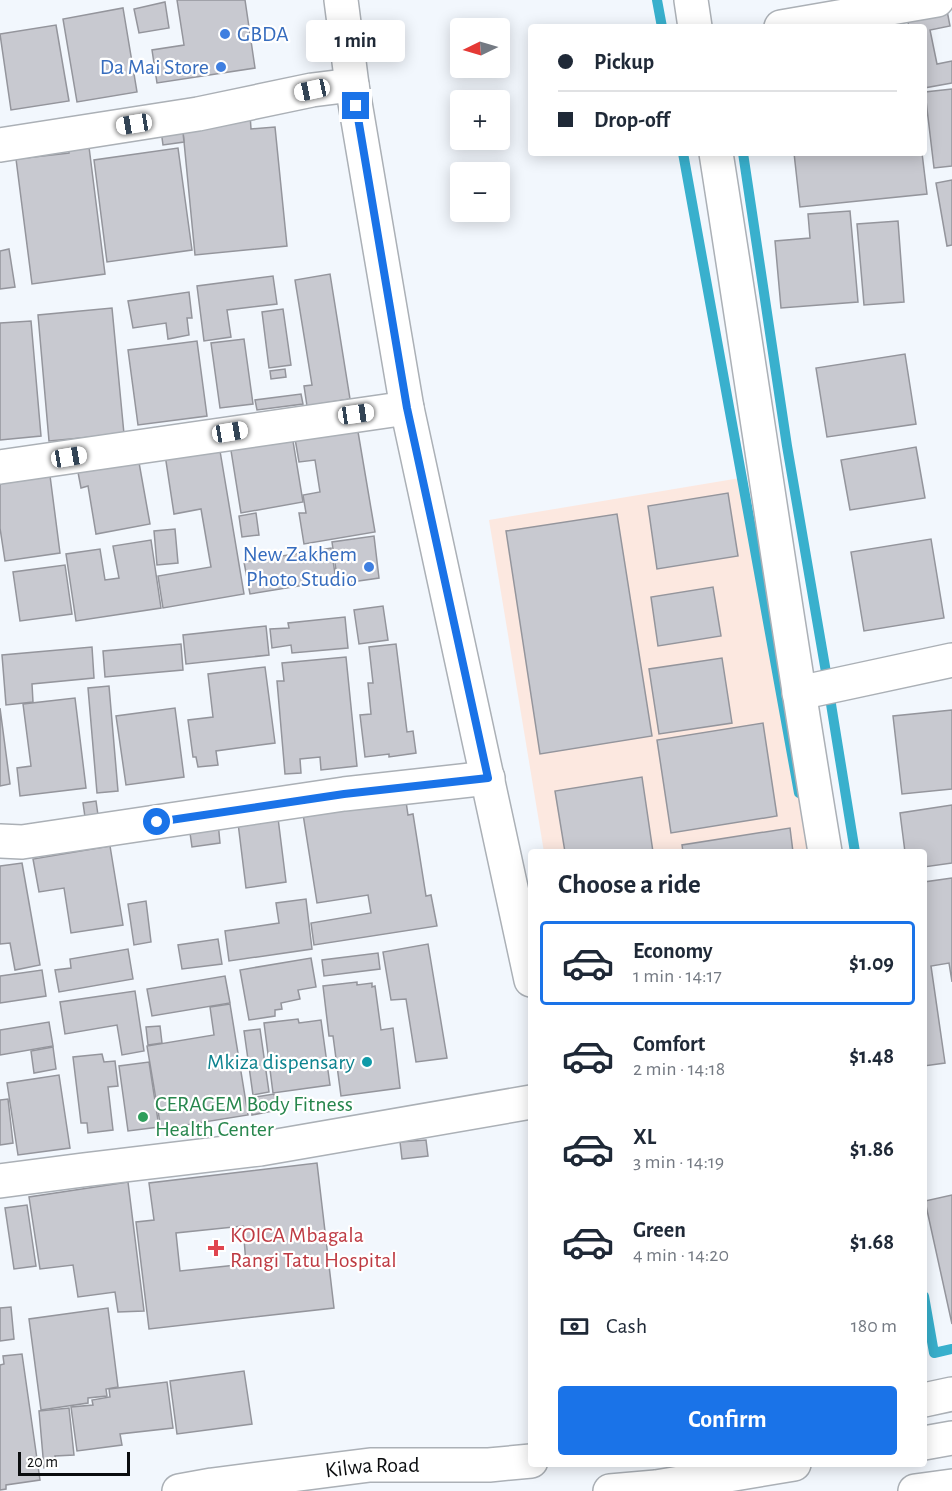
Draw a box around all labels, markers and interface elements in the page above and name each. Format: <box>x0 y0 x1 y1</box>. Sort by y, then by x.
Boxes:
north arrow <box>450 18 510 78</box>
map controls <box>450 18 510 222</box>
callout: 1 min <box>306 19 406 61</box>
place label: GBDA <box>237 23 289 45</box>
marker: GBDA <box>218 27 232 41</box>
text: 1 min <box>334 31 377 51</box>
text: Pickup <box>594 51 654 73</box>
place label: Da Mai Store <box>100 56 209 78</box>
marker: Da Mai Store <box>214 60 228 74</box>
car <box>293 77 331 103</box>
button: + <box>450 90 510 150</box>
route end <box>342 92 369 119</box>
text: Drop-off <box>594 109 670 131</box>
car <box>115 112 153 136</box>
button: − <box>450 162 510 222</box>
car <box>337 403 375 425</box>
car <box>211 420 249 444</box>
car <box>50 445 88 469</box>
place label: New Zakhem Photo Studio <box>243 543 357 590</box>
marker: New Zakhem Photo Studio <box>362 560 376 574</box>
route start <box>143 808 170 835</box>
text: Choose a ride <box>558 871 701 898</box>
icon: car <box>561 936 615 990</box>
text: Economy <box>633 940 713 962</box>
text: $1.09 <box>849 952 894 974</box>
text: 1 min · 14:17 <box>633 966 722 986</box>
icon: car <box>561 1029 615 1083</box>
text: Comfort <box>633 1033 705 1055</box>
text: $1.48 <box>849 1045 894 1067</box>
place label: Mkiza dispensary <box>207 1051 356 1073</box>
marker: Mkiza dispensary <box>360 1055 374 1069</box>
text: 2 min · 14:18 <box>633 1059 725 1079</box>
place label: CERAGEM Body Fitness Health Center <box>155 1093 353 1140</box>
marker: CERAGEM Body Fitness Health Center <box>136 1110 150 1124</box>
icon: car <box>561 1122 615 1176</box>
text: XL <box>633 1126 656 1148</box>
text: $1.86 <box>850 1138 894 1160</box>
text: 3 min · 14:19 <box>633 1152 724 1172</box>
icon: car <box>561 1215 615 1269</box>
text: Green <box>633 1219 686 1241</box>
place label: KOICA Mbagala Rangi Tatu Hospital <box>230 1224 397 1271</box>
text: $1.68 <box>850 1231 894 1253</box>
marker: KOICA Mbagala Rangi Tatu Hospital <box>207 1239 225 1257</box>
text: 4 min · 14:20 <box>633 1245 729 1265</box>
icon: cash <box>558 1310 591 1343</box>
text: Cash <box>606 1315 647 1337</box>
text: 180 m <box>851 1316 897 1336</box>
button: Confirm <box>558 1386 897 1455</box>
scale bar <box>18 1449 130 1476</box>
text: 20 m <box>27 1454 58 1470</box>
street label: Kilwa Road <box>324 1454 420 1482</box>

